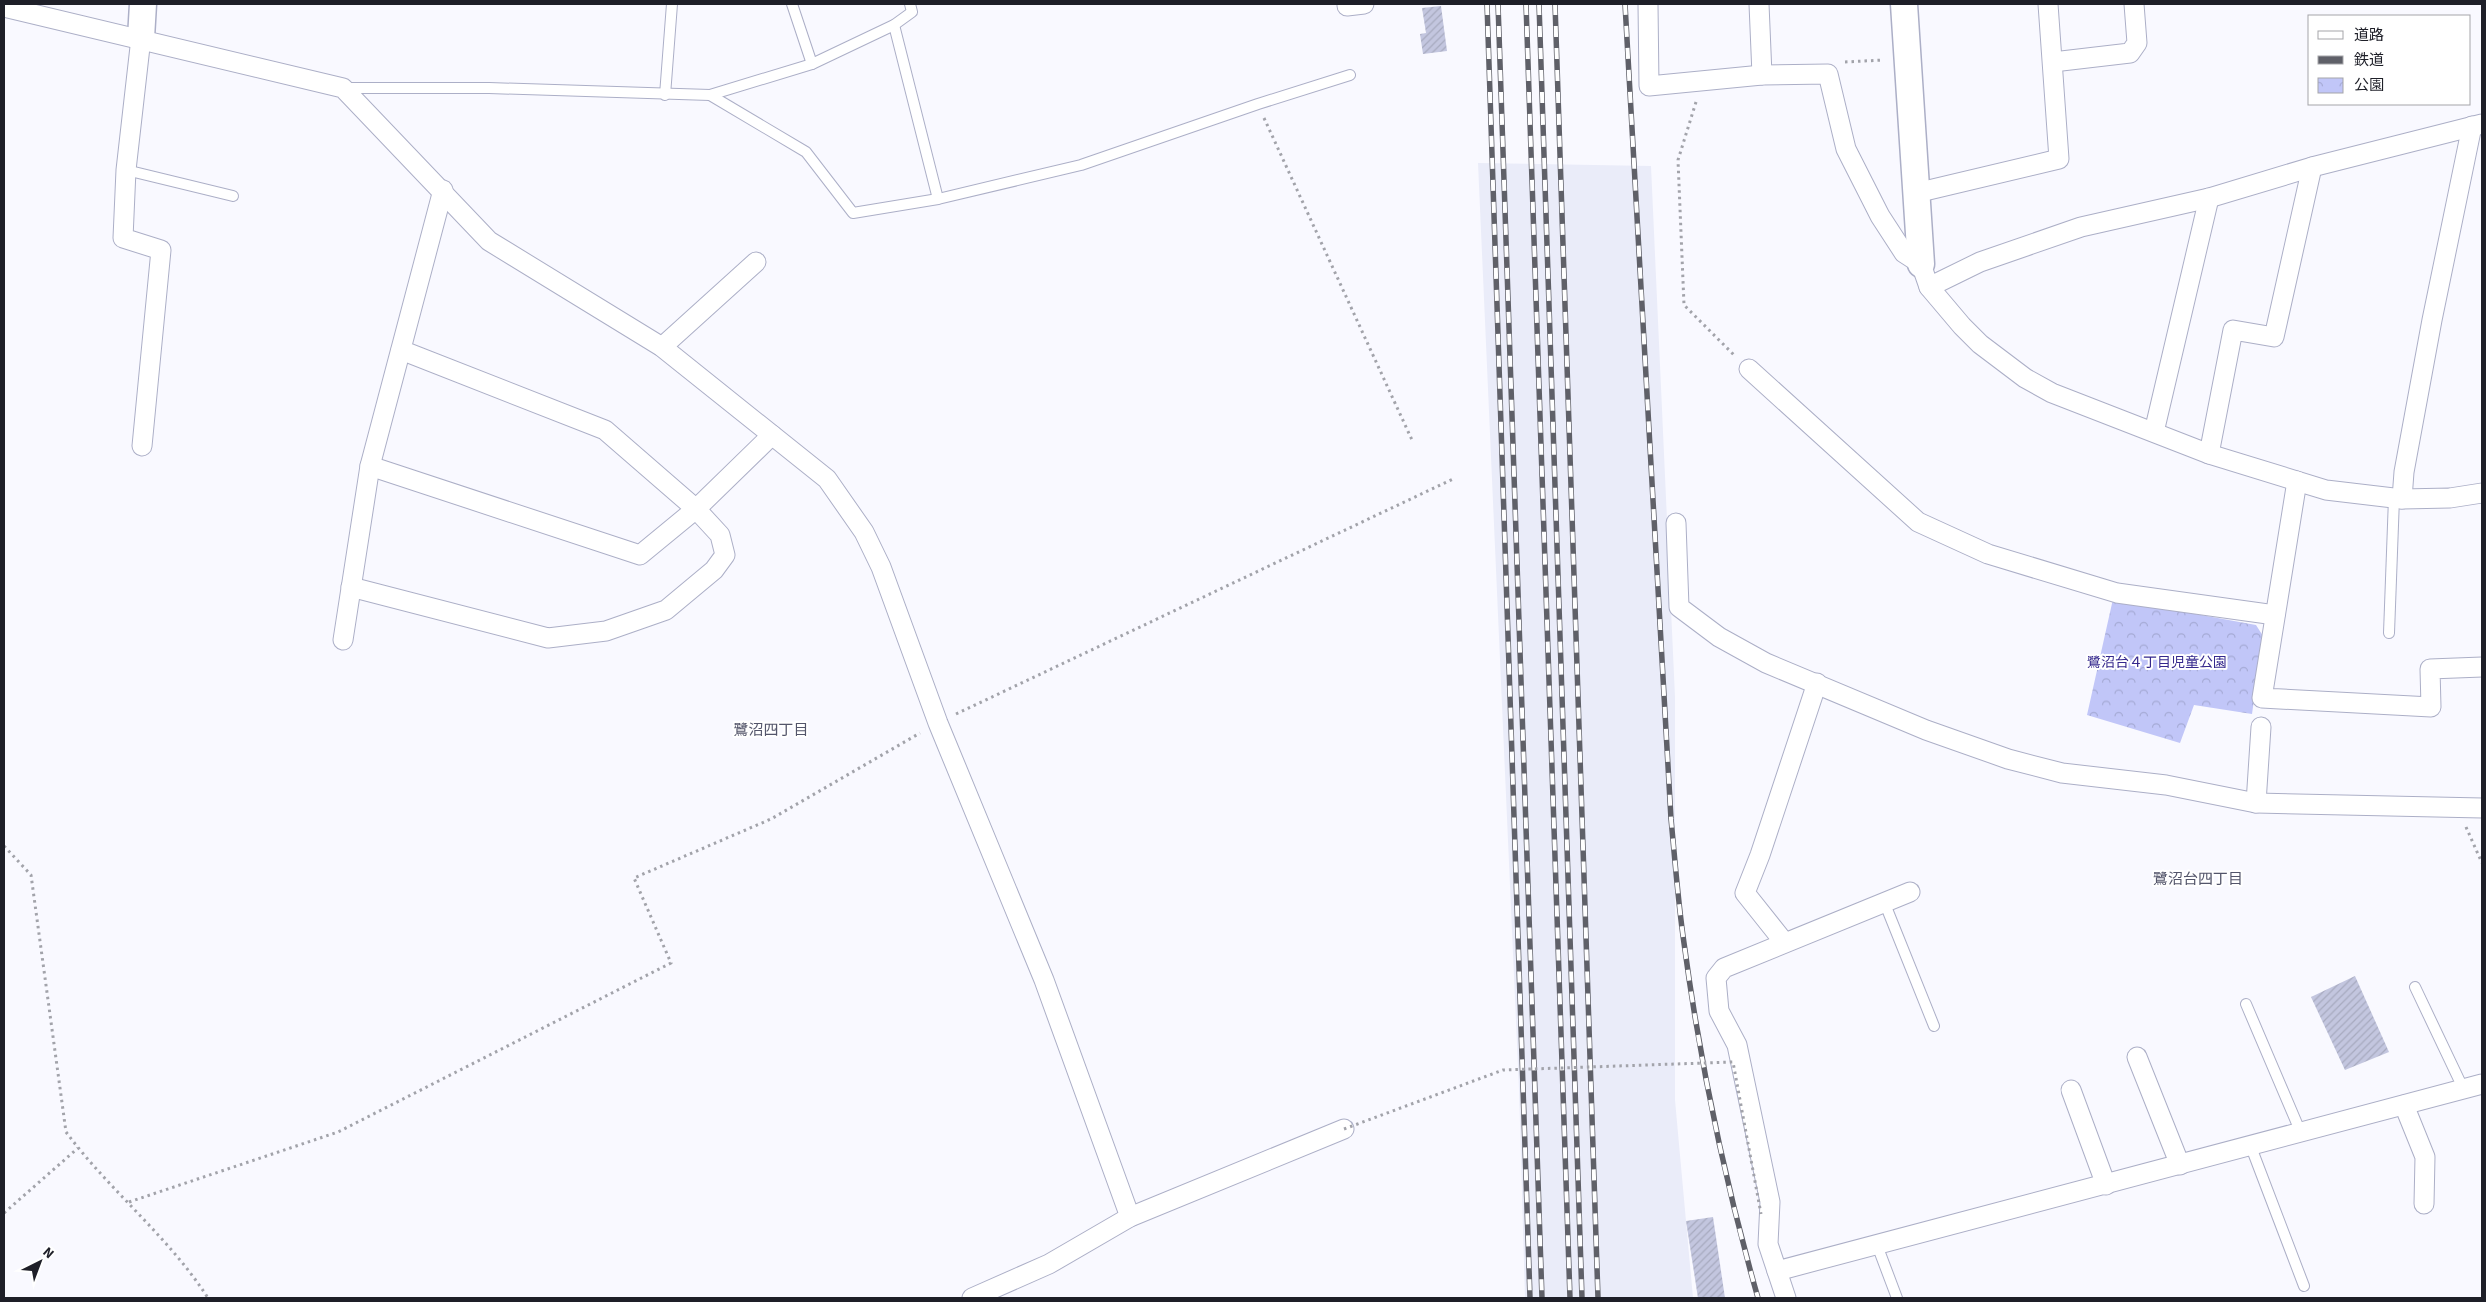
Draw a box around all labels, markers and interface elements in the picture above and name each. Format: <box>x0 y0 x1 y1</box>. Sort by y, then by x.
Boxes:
legend <box>2308 15 2471 105</box>
text: 道路 <box>2354 25 2384 46</box>
text: 鉄道 <box>2354 50 2384 71</box>
text: 公園 <box>2354 75 2384 96</box>
park label: 鷺沼台４丁目児童公園 <box>2087 653 2227 673</box>
district label: 鷺沼四丁目 <box>733 720 809 741</box>
district label: 鷺沼台四丁目 <box>2153 869 2243 890</box>
north arrow <box>15 1237 65 1287</box>
text: N <box>38 1243 58 1264</box>

